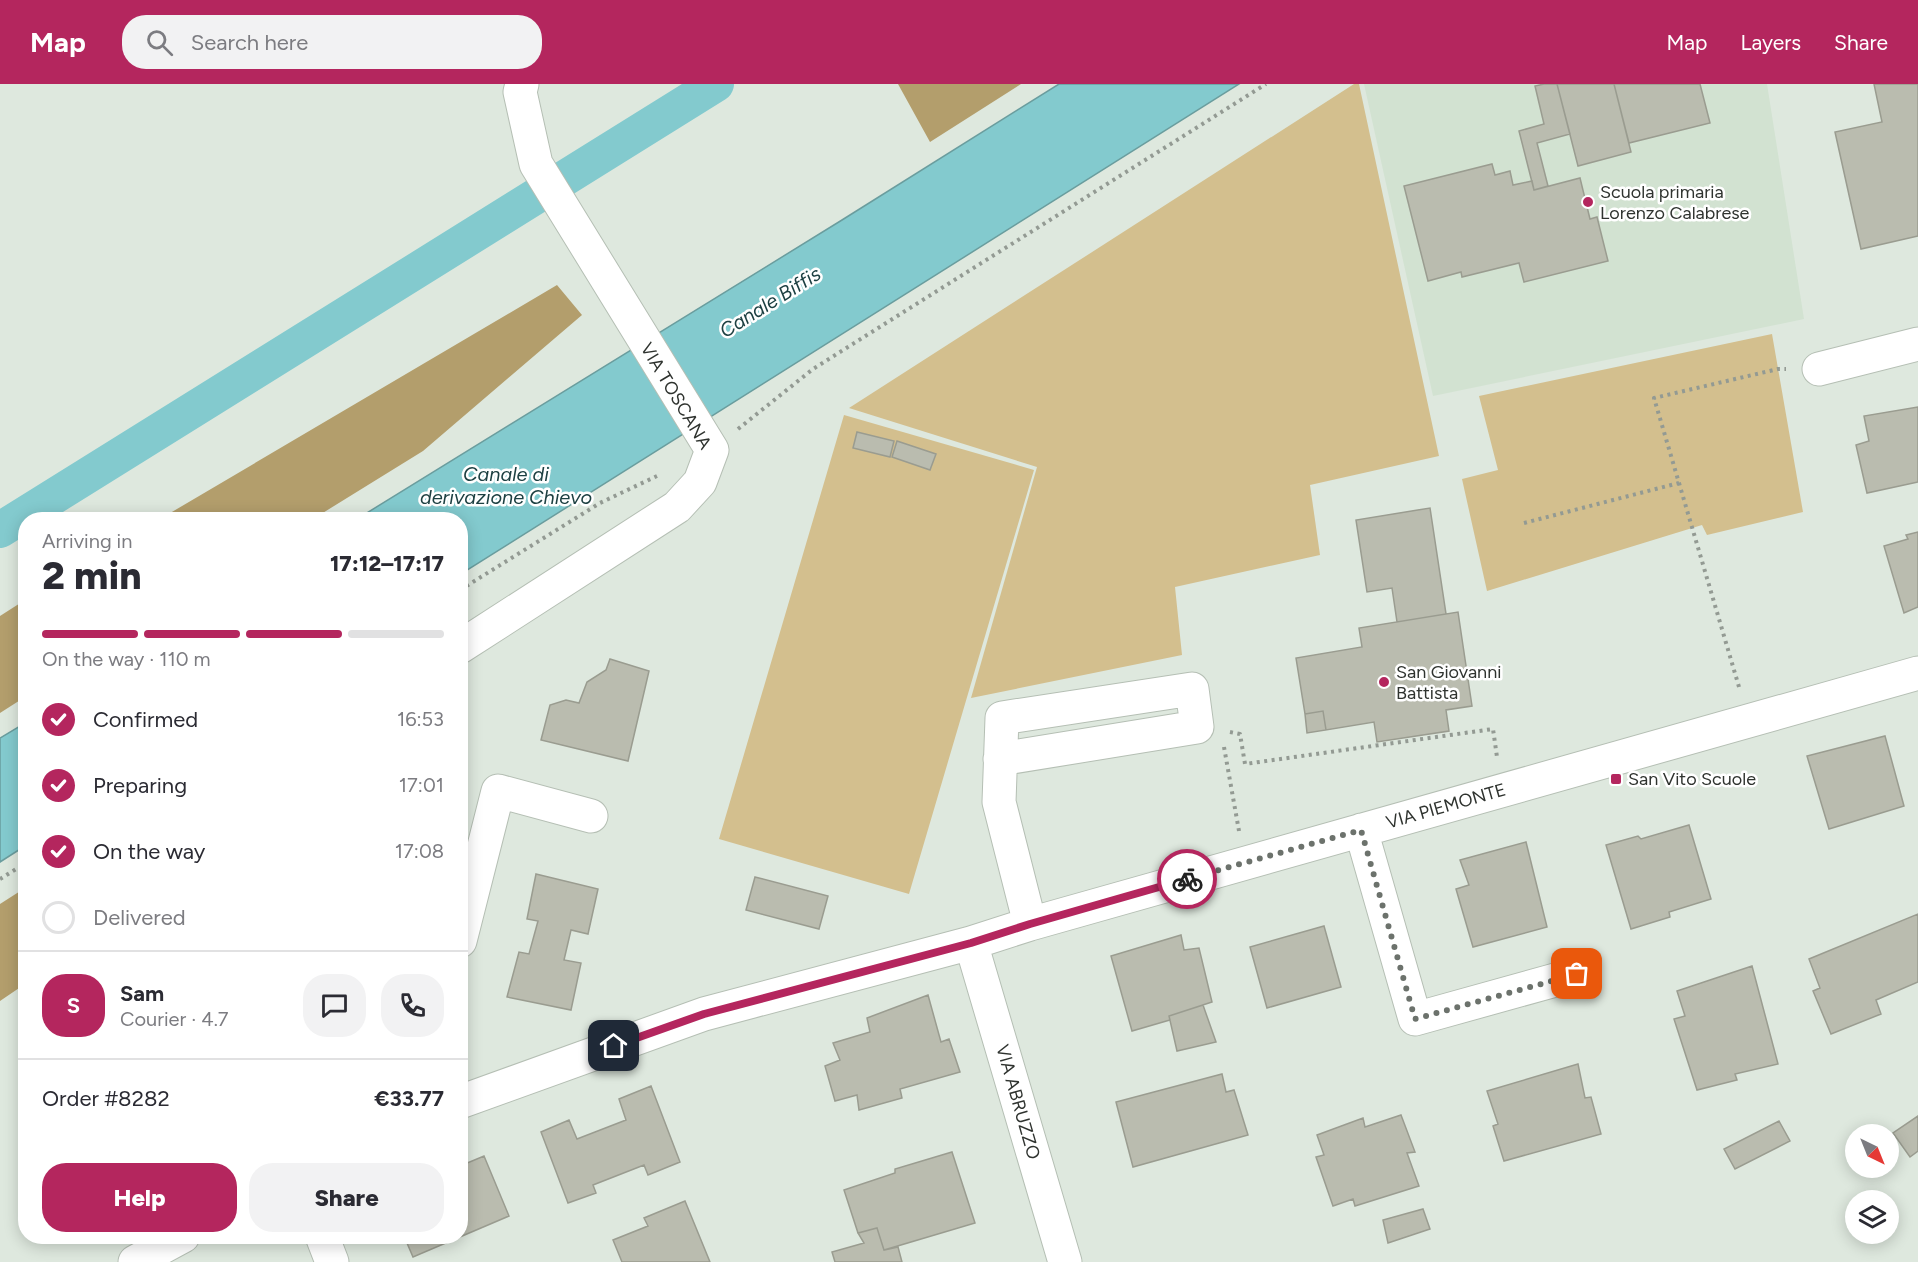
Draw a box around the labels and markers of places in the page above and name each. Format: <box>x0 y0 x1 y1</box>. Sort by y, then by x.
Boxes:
place label: Scuola primaria Lorenzo Calabrese <box>1600 181 1750 224</box>
marker: Scuola primaria Lorenzo Calabrese <box>1581 195 1595 209</box>
place label: San Giovanni Battista <box>1396 661 1501 704</box>
marker: San Giovanni Battista <box>1377 675 1391 689</box>
place label: San Vito Scuole <box>1628 768 1756 790</box>
marker: San Vito Scuole <box>1609 772 1623 786</box>
pin <box>1551 948 1602 999</box>
pin <box>588 1020 639 1071</box>

